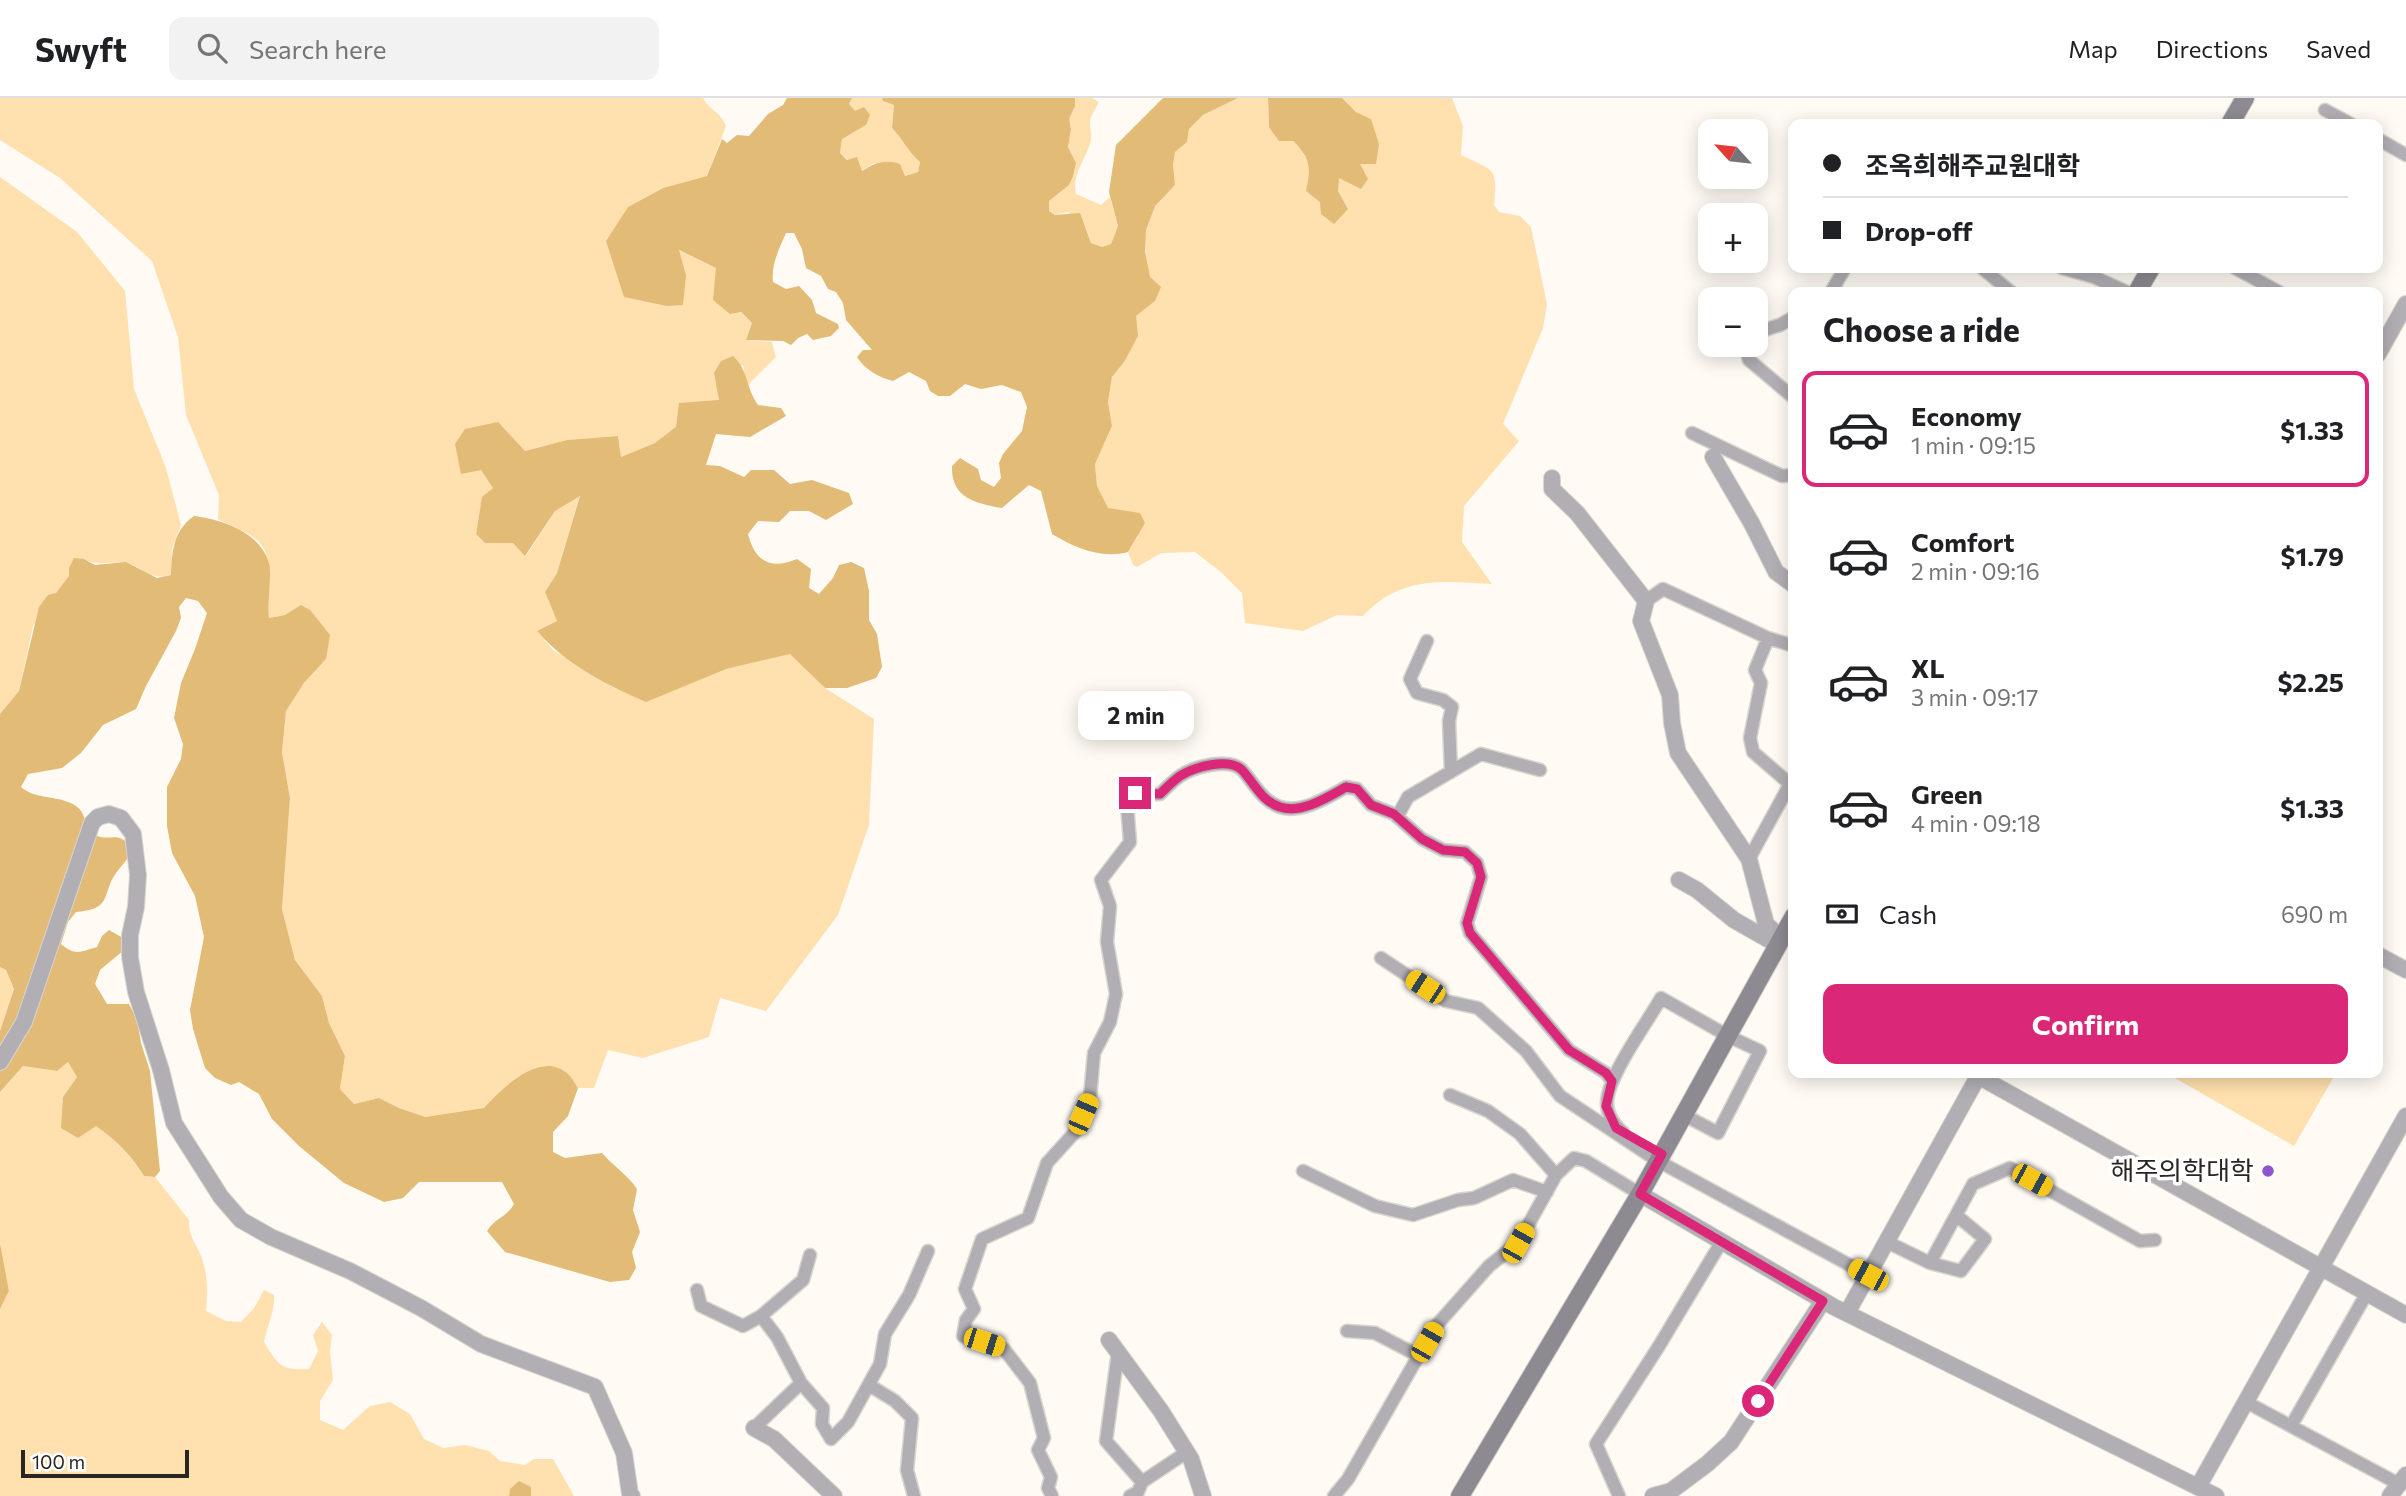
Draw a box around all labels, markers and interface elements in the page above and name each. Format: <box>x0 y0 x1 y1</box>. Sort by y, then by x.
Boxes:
search box <box>169 17 659 80</box>
text: Swyft <box>35 28 127 69</box>
icon: search <box>193 29 231 67</box>
text: Search here <box>249 33 386 64</box>
text: Map <box>2068 34 2118 63</box>
text: Directions <box>2156 34 2268 63</box>
text: Saved <box>2306 34 2371 63</box>
north arrow <box>1698 119 1768 189</box>
map controls <box>1698 119 1768 357</box>
text: 조옥희해주교원대학 <box>1865 149 2080 180</box>
button: + <box>1698 203 1768 273</box>
text: Drop-off <box>1865 215 1972 246</box>
button: − <box>1698 287 1768 357</box>
text: Choose a ride <box>1823 309 2020 349</box>
icon: car <box>1827 398 1890 461</box>
text: Economy <box>1911 400 2022 431</box>
text: $1.33 <box>2280 414 2344 445</box>
text: 1 min · 09:15 <box>1911 431 2036 459</box>
icon: car <box>1827 524 1890 587</box>
text: Comfort <box>1911 526 2014 557</box>
text: $1.79 <box>2281 540 2344 571</box>
text: 2 min · 09:16 <box>1911 557 2040 585</box>
icon: car <box>1827 650 1890 713</box>
text: XL <box>1911 652 1945 683</box>
text: $2.25 <box>2277 666 2344 697</box>
text: 3 min · 09:17 <box>1911 683 2038 711</box>
callout: 2 min <box>1077 692 1193 740</box>
text: 2 min <box>1107 701 1165 729</box>
icon: car <box>1827 776 1890 839</box>
route end <box>1119 777 1151 809</box>
text: Green <box>1911 778 1983 809</box>
text: $1.33 <box>2280 792 2344 823</box>
text: 4 min · 09:18 <box>1911 809 2041 837</box>
icon: cash <box>1823 895 1861 933</box>
text: Cash <box>1879 898 1937 929</box>
text: 690 m <box>2281 900 2348 928</box>
car <box>1402 967 1449 1007</box>
button: Confirm <box>1823 984 2348 1064</box>
car <box>1066 1091 1101 1137</box>
place label: 해주의학대학 <box>2110 1154 2254 1185</box>
car <box>2009 1161 2056 1199</box>
marker: 해주의학대학 <box>2260 1163 2276 1179</box>
car <box>1499 1220 1538 1266</box>
car <box>1845 1256 1892 1294</box>
car <box>1408 1319 1447 1365</box>
car <box>961 1326 1008 1358</box>
route start <box>1742 1385 1774 1417</box>
scale bar <box>21 1447 189 1479</box>
text: 100 m <box>32 1450 85 1473</box>

